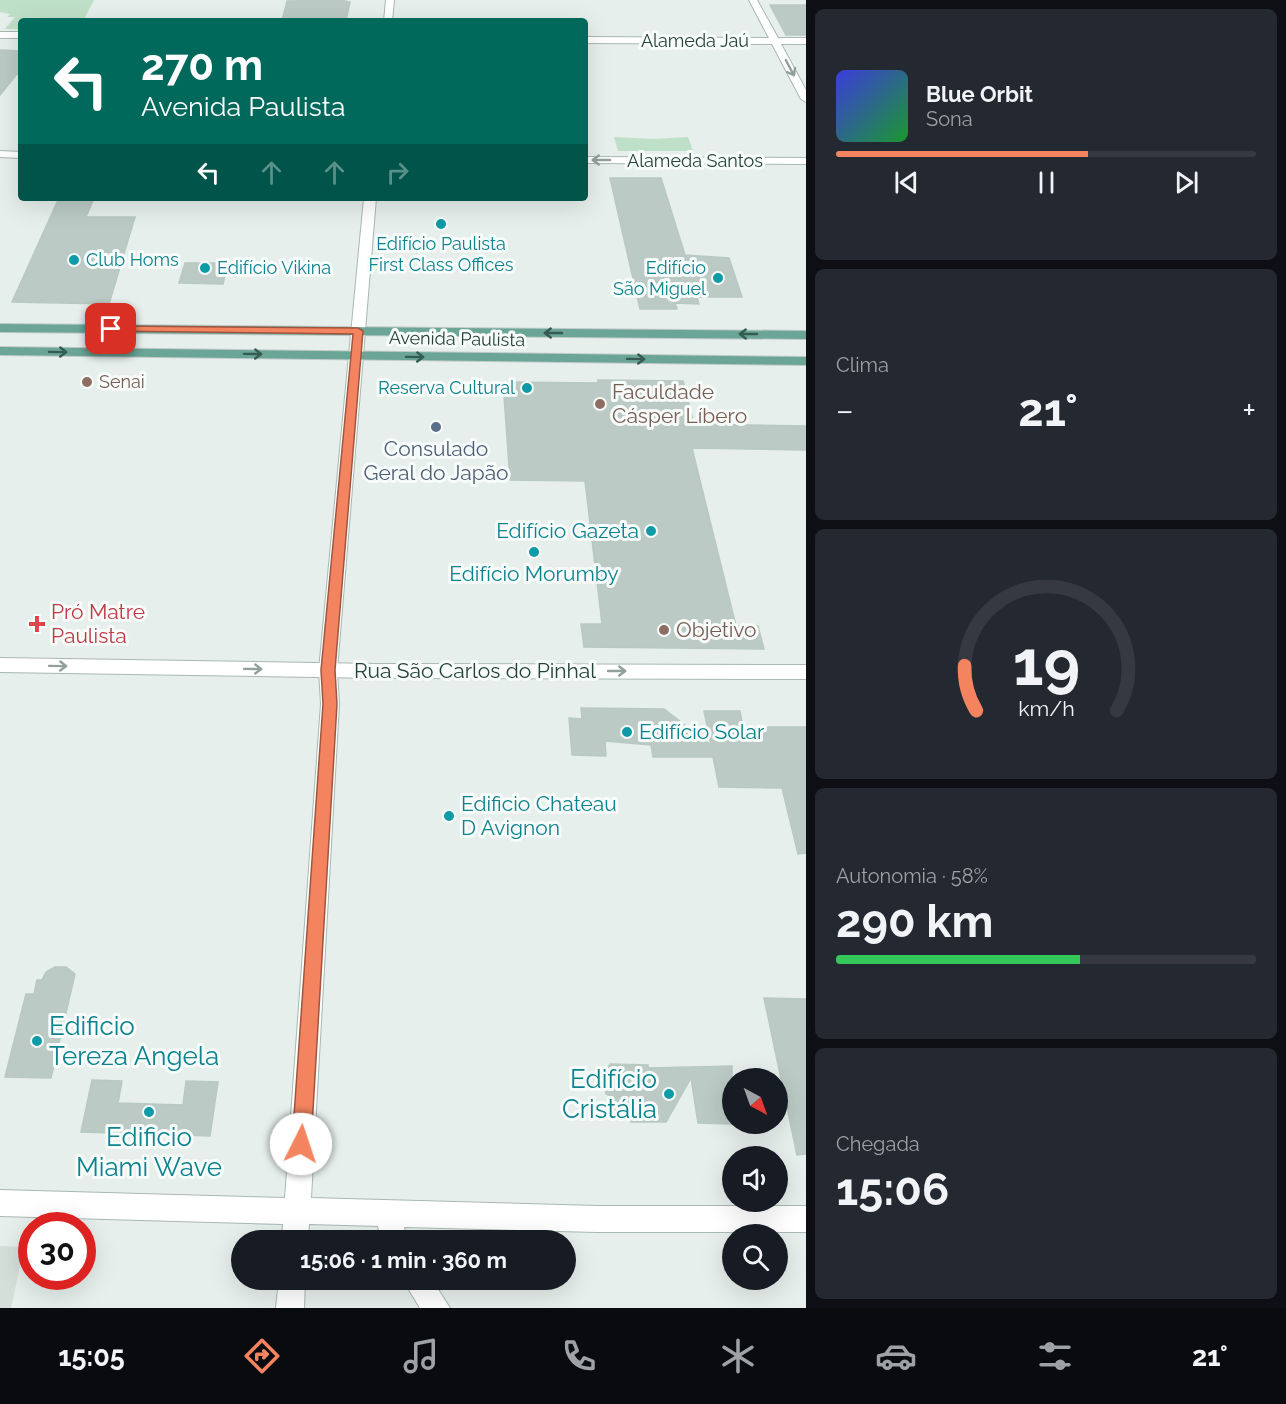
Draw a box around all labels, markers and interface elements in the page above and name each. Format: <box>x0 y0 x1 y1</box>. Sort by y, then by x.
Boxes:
street label: Alameda Jaú <box>641 30 749 51</box>
text: 270 m <box>141 41 263 90</box>
icon: left <box>42 42 120 120</box>
one-way arrow <box>784 59 796 77</box>
text: Blue Orbit <box>926 81 1033 107</box>
text: Avenida Paulista <box>141 91 346 122</box>
text: Sona <box>926 107 973 131</box>
street label: Alameda Santos <box>627 150 763 171</box>
one-way arrow <box>591 154 611 166</box>
icon: left <box>192 156 225 189</box>
icon: ahead <box>255 156 288 189</box>
icon: ahead <box>318 156 351 189</box>
icon: right <box>381 156 414 189</box>
icon: previous <box>890 166 923 199</box>
icon: pause <box>1030 166 1063 199</box>
icon: next <box>1170 166 1203 199</box>
marker: Edifício Paulista First Class Offices <box>434 217 448 231</box>
place label: Edifício Paulista First Class Offices <box>369 233 514 275</box>
place label: Club Homs <box>86 249 179 270</box>
marker: Club Homs <box>67 253 81 267</box>
place label: Edifício Vikina <box>217 257 331 278</box>
place label: Edifício São Miguel <box>613 257 706 299</box>
marker: Edifício Vikina <box>198 261 212 275</box>
marker: Edifício São Miguel <box>711 271 725 285</box>
pin <box>85 303 136 354</box>
icon: arrive <box>94 312 127 345</box>
street label: Avenida Paulista <box>389 327 525 350</box>
one-way arrow <box>543 327 563 339</box>
one-way arrow <box>738 328 758 340</box>
one-way arrow <box>48 346 68 358</box>
one-way arrow <box>243 348 263 360</box>
one-way arrow <box>405 351 425 363</box>
one-way arrow <box>625 353 645 365</box>
text: Clima <box>836 353 889 377</box>
place label: Senai <box>99 371 145 392</box>
marker: Senai <box>80 375 94 389</box>
place label: Reserva Cultural <box>378 377 515 398</box>
place label: Faculdade Cásper Líbero <box>612 379 747 428</box>
marker: Reserva Cultural <box>520 381 534 395</box>
text: 21° <box>1018 384 1078 437</box>
text: − <box>836 391 854 430</box>
text: + <box>1242 391 1256 430</box>
marker: Faculdade Cásper Líbero <box>593 397 607 411</box>
marker: Consulado Geral do Japão <box>429 420 443 434</box>
place label: Consulado Geral do Japão <box>363 436 509 485</box>
place label: Edifício Gazeta <box>496 518 639 543</box>
marker: Edifício Gazeta <box>644 524 658 538</box>
marker: Edifício Morumby <box>527 545 541 559</box>
place label: Edifício Morumby <box>449 561 619 586</box>
place label: Pró Matre Paulista <box>51 599 145 648</box>
marker: Pró Matre Paulista <box>28 615 46 633</box>
place label: Objetivo <box>676 617 757 642</box>
marker: Objetivo <box>657 623 671 637</box>
text: 19 <box>1012 626 1080 700</box>
street label: Rua São Carlos do Pinhal <box>354 658 596 683</box>
one-way arrow <box>48 660 68 671</box>
one-way arrow <box>243 663 263 675</box>
one-way arrow <box>607 665 627 677</box>
text: km/h <box>1018 696 1074 721</box>
place label: Edifício Solar <box>639 719 765 744</box>
marker: Edifício Solar <box>620 725 634 739</box>
place label: Edificio Chateau D Avignon <box>461 791 617 840</box>
marker: Edificio Chateau D Avignon <box>442 809 456 823</box>
text: Autonomia · 58% <box>836 864 988 888</box>
text: 290 km <box>836 895 993 948</box>
place label: Edificio Tereza Angela <box>49 1011 219 1071</box>
marker: Edificio Tereza Angela <box>30 1034 44 1048</box>
place label: Edifício Cristália <box>562 1064 657 1124</box>
north arrow <box>722 1068 788 1134</box>
map controls <box>722 1068 788 1290</box>
marker: Edifício Cristália <box>662 1087 676 1101</box>
marker: Edificio Miami Wave <box>142 1105 156 1119</box>
position arrow <box>269 1112 333 1176</box>
place label: Edificio Miami Wave <box>76 1122 222 1182</box>
text: Chegada <box>836 1132 920 1156</box>
button: sound <box>722 1146 788 1212</box>
text: 15:06 <box>836 1163 949 1216</box>
speed limit sign: 30 <box>18 1212 96 1290</box>
button: search <box>722 1224 788 1290</box>
text: 15:06 · 1 min · 360 m <box>300 1247 507 1273</box>
icon: directions <box>241 1335 283 1377</box>
icon: music <box>400 1335 442 1377</box>
icon: phone <box>558 1335 600 1377</box>
icon: climate <box>717 1335 759 1377</box>
icon: car <box>875 1335 917 1377</box>
icon: filters <box>1034 1335 1076 1377</box>
text: 15:05 <box>58 1341 125 1372</box>
text: 21° <box>1192 1341 1228 1372</box>

